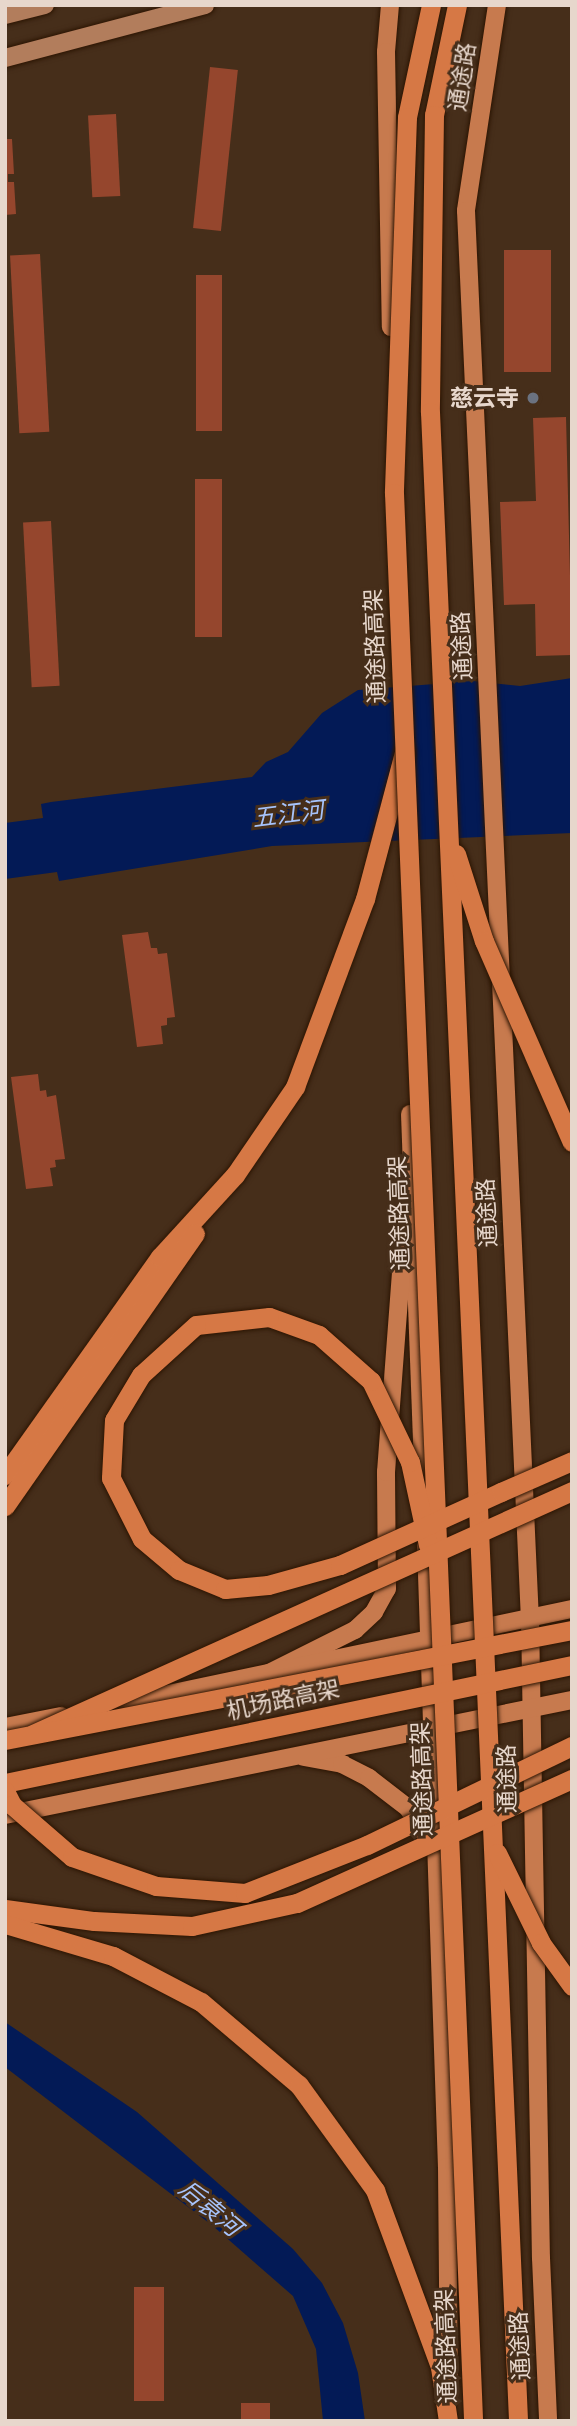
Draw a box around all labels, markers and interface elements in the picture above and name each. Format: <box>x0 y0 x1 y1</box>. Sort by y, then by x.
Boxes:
street label: 通途路 <box>443 41 481 113</box>
place label: 慈云寺 <box>450 384 519 412</box>
marker: 慈云寺 <box>525 390 541 406</box>
street label: 通途路高架 <box>359 588 391 704</box>
street label: 通途路 <box>446 611 478 681</box>
water label: 五江河 <box>251 795 325 833</box>
street label: 通途路高架 <box>383 1155 415 1271</box>
street label: 通途路 <box>471 1178 503 1248</box>
street label: 机场路高架 <box>224 1675 342 1725</box>
street label: 通途路高架 <box>406 1721 438 1837</box>
street label: 通途路 <box>493 1744 521 1814</box>
water label: 后袁河 <box>173 2174 247 2242</box>
street label: 通途路高架 <box>430 2288 462 2404</box>
street label: 通途路 <box>504 2311 536 2381</box>

